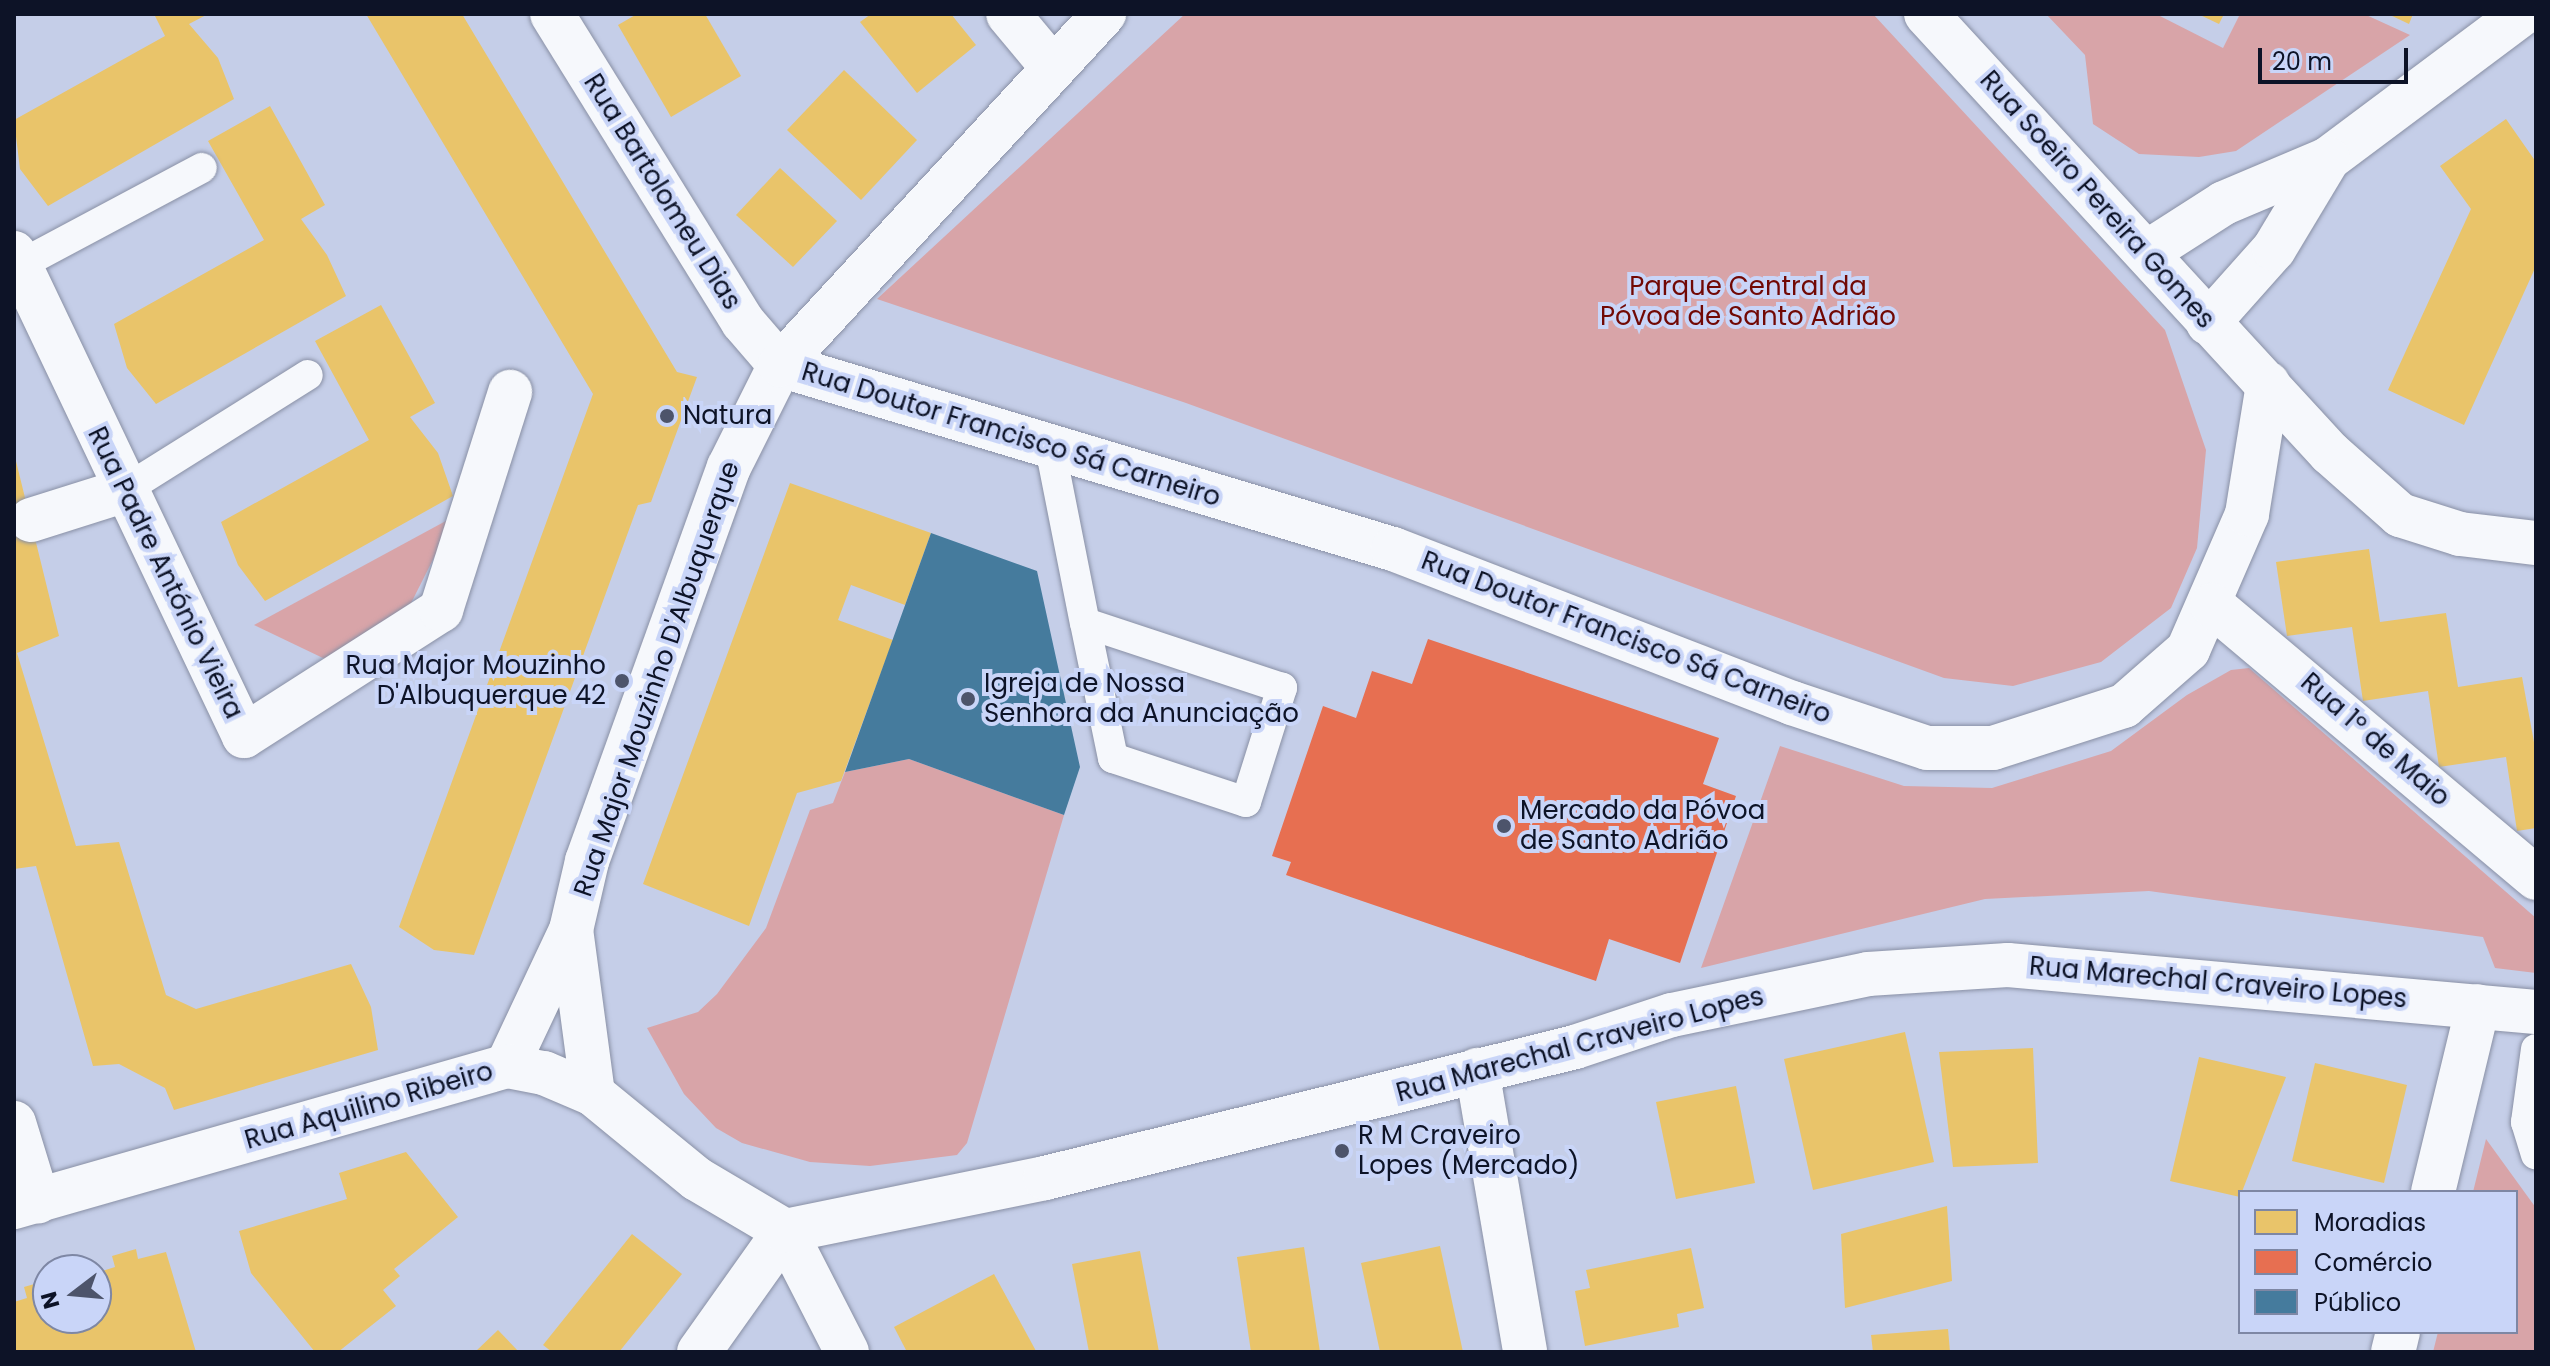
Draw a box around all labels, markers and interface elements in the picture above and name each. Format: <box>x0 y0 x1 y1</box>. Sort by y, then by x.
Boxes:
scale bar <box>2262 32 2412 82</box>
text: 20 m <box>2272 45 2332 78</box>
street label: Rua Soeiro Pereira Gomes <box>1973 65 2221 335</box>
street label: Rua Bartolomeu Dias <box>577 69 747 315</box>
park label: Parque Central da Póvoa de Santo Adrião <box>1600 271 1896 332</box>
street label: Rua Doutor Francisco Sá Carneiro <box>798 356 1224 514</box>
place label: Natura <box>683 400 772 432</box>
marker: Natura <box>658 407 676 425</box>
street label: Rua Padre António Vieira <box>81 422 249 724</box>
street label: Rua Major Mouzinho D'Albuquerque <box>568 457 746 901</box>
street label: Rua Doutor Francisco Sá Carneiro <box>1417 545 1835 731</box>
place label: Rua Major Mouzinho D'Albuquerque 42 <box>346 650 606 712</box>
street label: Rua 1º de Maio <box>2294 667 2456 813</box>
place label: Igreja de Nossa Senhora da Anunciação <box>984 668 1299 730</box>
marker: Rua Major Mouzinho D'Albuquerque 42 <box>613 672 631 690</box>
marker: Igreja de Nossa Senhora da Anunciação <box>959 690 977 708</box>
place label: Mercado da Póvoa de Santo Adrião <box>1520 795 1765 856</box>
marker: Mercado da Póvoa de Santo Adrião <box>1495 817 1513 835</box>
street label: Rua Marechal Craveiro Lopes <box>2028 951 2408 1015</box>
street label: Rua Marechal Craveiro Lopes <box>1393 981 1767 1109</box>
street label: Rua Aquilino Ribeiro <box>241 1056 497 1156</box>
place label: R M Craveiro Lopes (Mercado) <box>1358 1120 1579 1182</box>
marker: R M Craveiro Lopes (Mercado) <box>1333 1142 1351 1160</box>
legend <box>2238 1190 2518 1334</box>
text: Moradias <box>2314 1206 2426 1239</box>
text: Comércio <box>2314 1246 2432 1279</box>
north arrow <box>32 1254 112 1334</box>
text: Público <box>2314 1286 2401 1319</box>
text: N <box>33 1288 68 1312</box>

